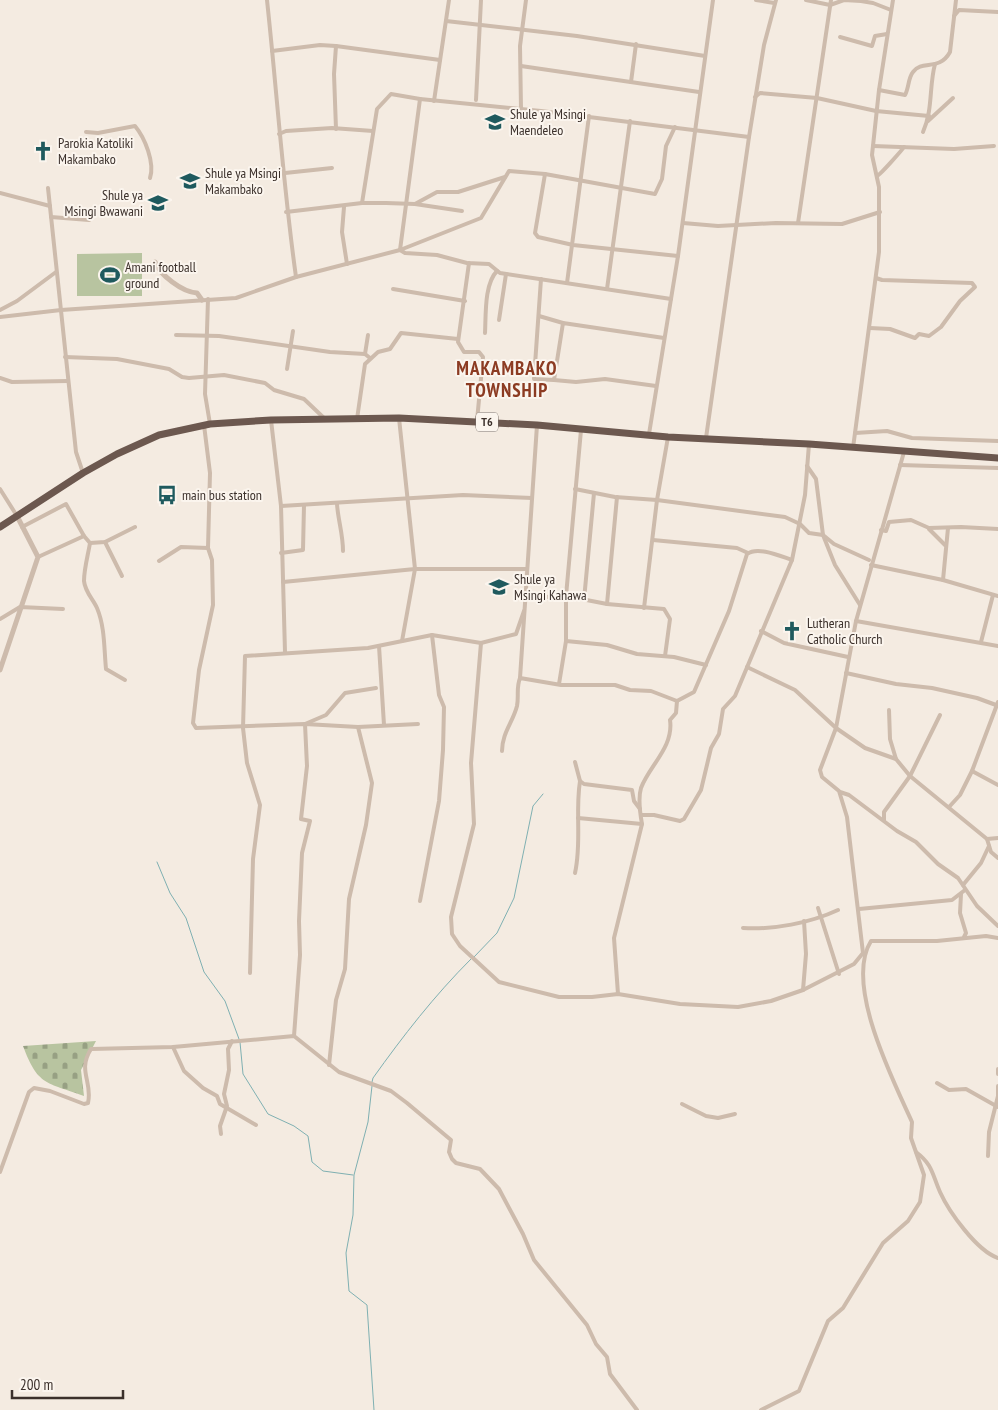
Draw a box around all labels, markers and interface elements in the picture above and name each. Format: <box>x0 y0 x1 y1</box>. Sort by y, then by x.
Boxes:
place label: Shule ya Msingi Maendeleo <box>510 105 586 139</box>
school or university icon: Shule ya Msingi Maendeleo <box>484 111 506 133</box>
place label: Parokia Katoliki Makambako <box>58 134 133 168</box>
church icon: Parokia Katoliki Makambako <box>32 140 54 162</box>
place label: Shule ya Msingi Makambako <box>205 164 281 198</box>
school or university icon: Shule ya Msingi Makambako <box>179 170 201 192</box>
place label: Shule ya Msingi Bwawani <box>65 186 143 220</box>
school or university icon: Shule ya Msingi Bwawani <box>147 192 169 214</box>
place label: Amani football ground <box>125 258 197 292</box>
sports icon: Amani football ground <box>99 264 121 286</box>
district label: MAKAMBAKO TOWNSHIP <box>456 356 558 402</box>
road number: T6 <box>476 412 498 432</box>
bus stop icon: main bus station <box>156 484 178 506</box>
place label: main bus station <box>182 486 262 504</box>
place label: Shule ya Msingi Kahawa <box>514 570 587 604</box>
school or university icon: Shule ya Msingi Kahawa <box>488 576 510 598</box>
place label: Lutheran Catholic Church <box>807 614 883 648</box>
church icon: Lutheran Catholic Church <box>781 620 803 642</box>
scale bar <box>12 1368 124 1400</box>
text: 200 m <box>20 1375 53 1394</box>

